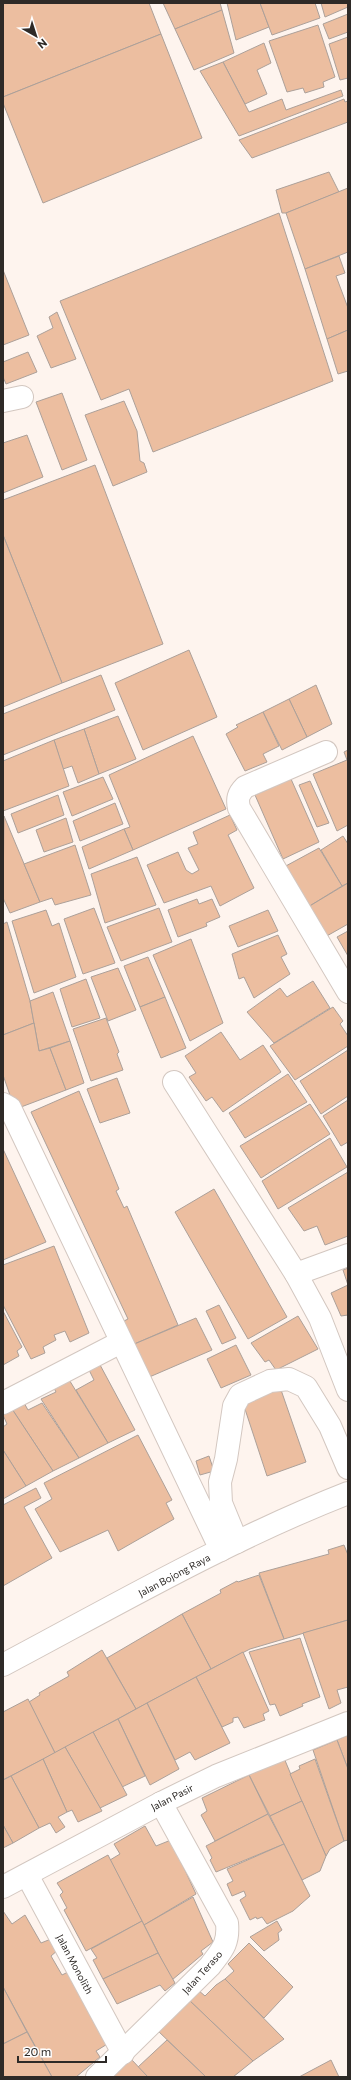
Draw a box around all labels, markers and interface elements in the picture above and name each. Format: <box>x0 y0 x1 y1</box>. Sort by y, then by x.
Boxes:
north arrow <box>16 16 56 56</box>
text: N <box>35 37 50 52</box>
street label: Jalan Bojong Raya <box>136 1551 212 1599</box>
street label: Jalan Pasir <box>149 1781 195 1813</box>
street label: Jalan Monolith <box>54 1932 96 1996</box>
street label: Jalan Teraso <box>179 1948 225 1996</box>
scale bar <box>18 2038 106 2064</box>
text: 20 m <box>24 2044 51 2058</box>

